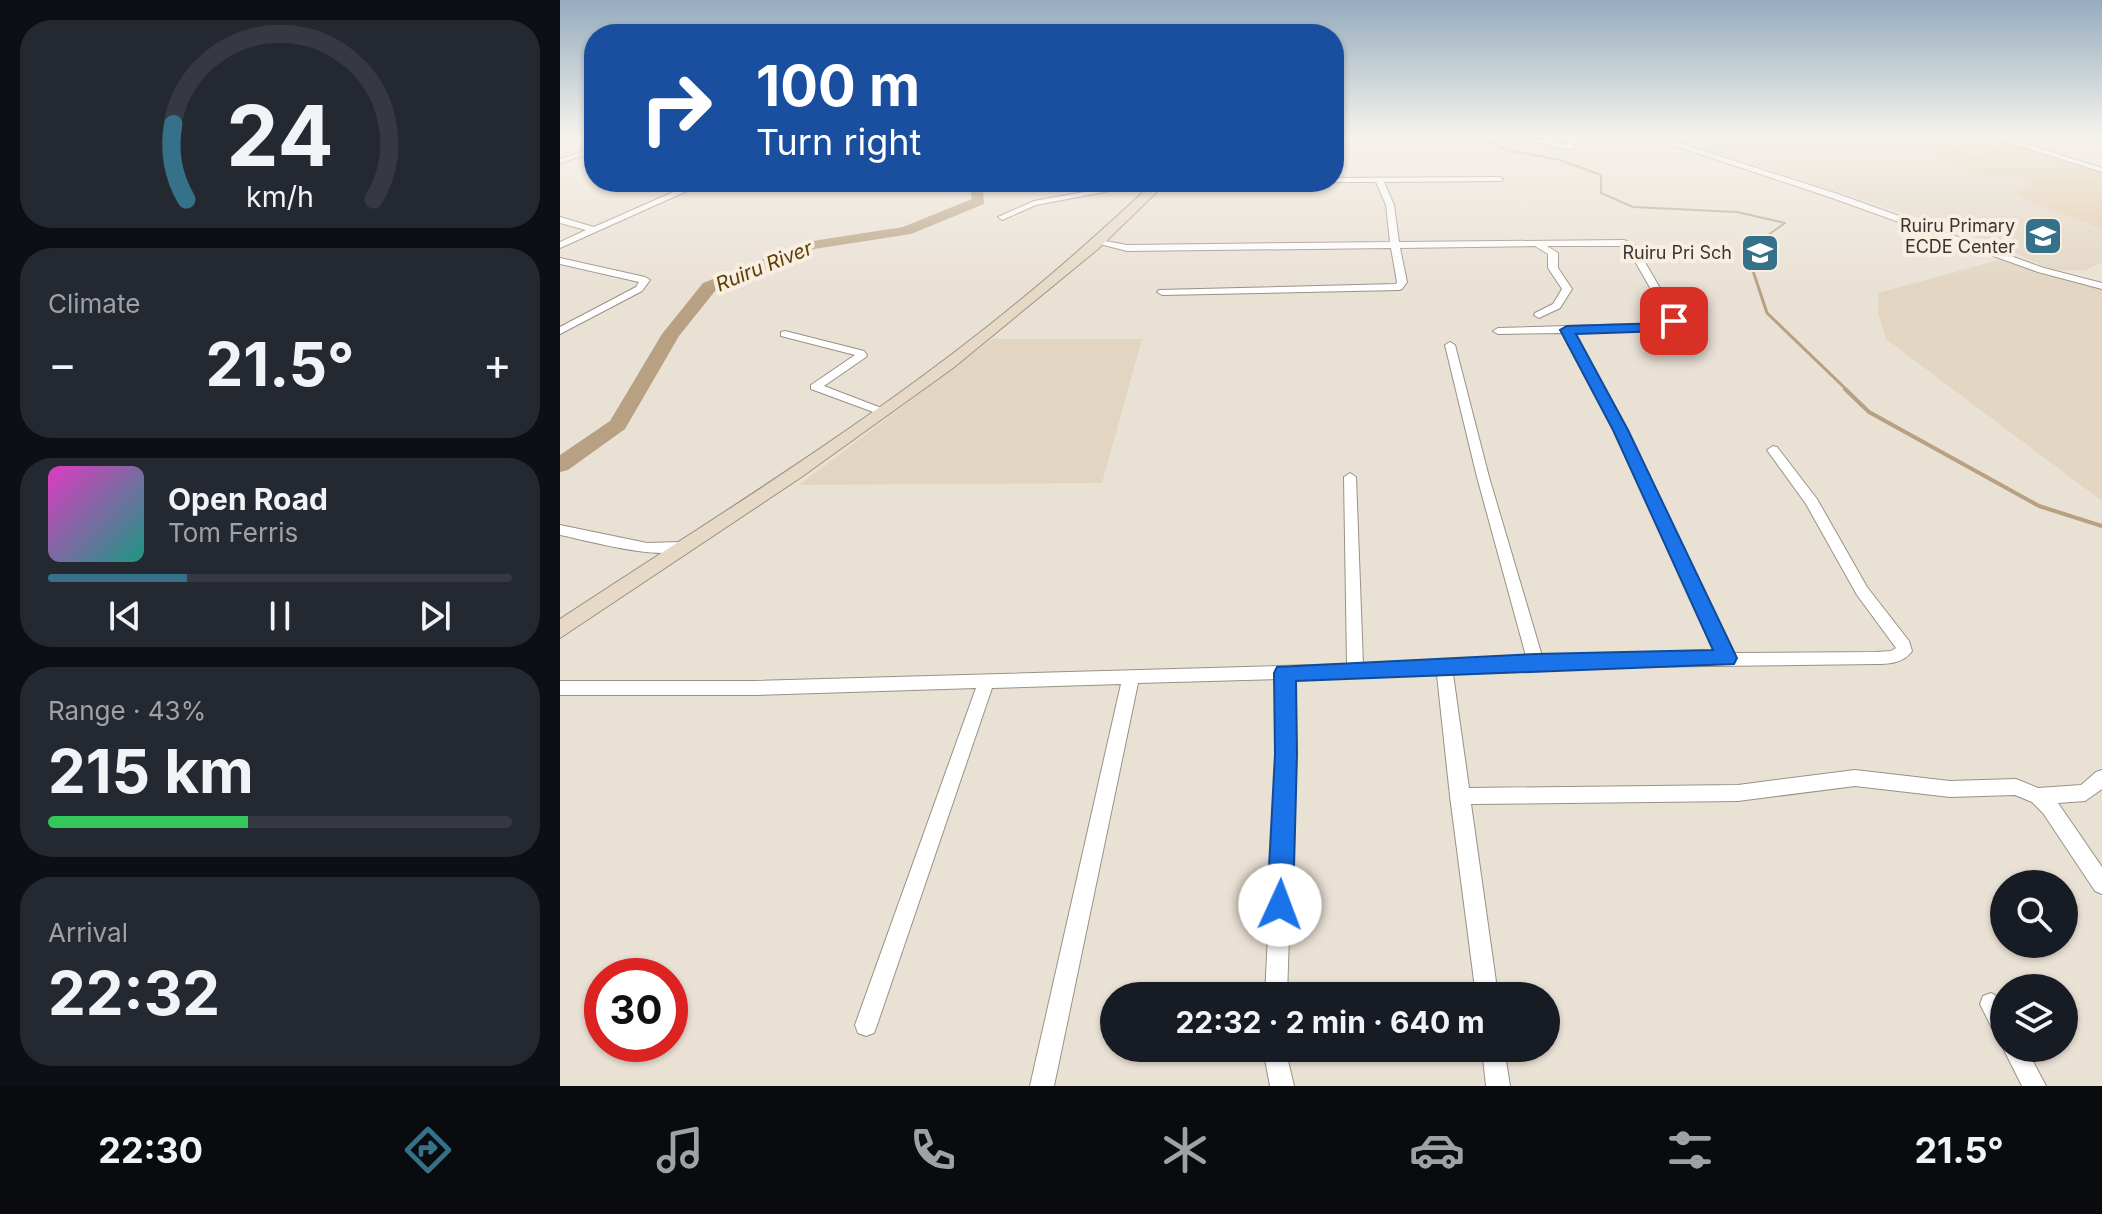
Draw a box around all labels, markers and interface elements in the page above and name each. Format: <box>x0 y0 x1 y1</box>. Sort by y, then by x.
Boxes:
text: 100 m <box>756 52 920 120</box>
icon: right <box>624 56 728 160</box>
text: 24 <box>226 85 334 186</box>
text: Turn right <box>756 120 921 164</box>
text: km/h <box>246 179 314 214</box>
place label: Ruiru Primary ECDE Center <box>1900 215 2015 257</box>
school or university icon: Ruiru Primary ECDE Center <box>2022 215 2064 257</box>
school or university icon: Ruiru Pri Sch <box>1739 232 1781 274</box>
water label: Ruiru River <box>712 236 816 296</box>
place label: Ruiru Pri Sch <box>1622 242 1732 263</box>
pin <box>1640 287 1708 355</box>
text: Climate <box>48 288 140 319</box>
icon: arrive <box>1652 299 1696 343</box>
text: 21.5° <box>206 328 354 400</box>
text: − <box>48 337 77 391</box>
text: + <box>483 337 512 391</box>
text: Open Road <box>168 481 328 517</box>
text: Tom Ferris <box>168 517 298 548</box>
icon: previous <box>103 594 147 638</box>
icon: pause <box>258 594 302 638</box>
icon: next <box>413 594 457 638</box>
text: Range · 43% <box>48 695 206 726</box>
text: 215 km <box>48 735 254 807</box>
position arrow <box>1238 863 1322 947</box>
map controls <box>1990 870 2078 1062</box>
button: search <box>1990 870 2078 958</box>
text: Arrival <box>48 917 128 948</box>
text: 22:32 <box>48 957 220 1029</box>
speed limit sign: 30 <box>584 958 688 1062</box>
button: layers <box>1990 974 2078 1062</box>
text: 22:32 · 2 min · 640 m <box>1175 1004 1485 1040</box>
icon: directions <box>400 1122 456 1178</box>
icon: music <box>652 1122 708 1178</box>
icon: phone <box>905 1122 961 1178</box>
icon: climate <box>1157 1122 1213 1178</box>
icon: car <box>1409 1122 1465 1178</box>
icon: filters <box>1662 1122 1718 1178</box>
text: 22:30 <box>98 1128 203 1172</box>
text: 21.5° <box>1914 1128 2004 1172</box>

